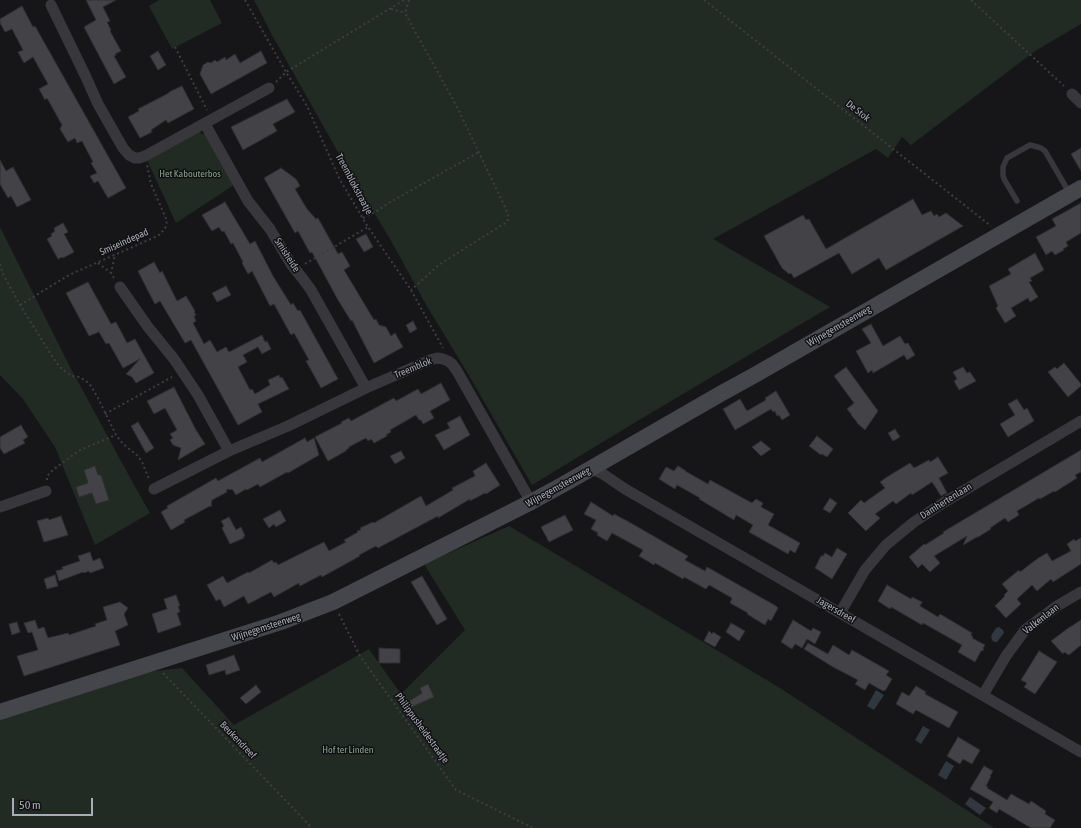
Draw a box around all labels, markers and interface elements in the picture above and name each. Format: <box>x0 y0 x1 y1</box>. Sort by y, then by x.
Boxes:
street label: De Stok <box>843 98 873 124</box>
street label: Treemblokstraatje <box>333 151 375 217</box>
park label: Het Kabouterbos <box>159 168 221 180</box>
street label: Smiseindepad <box>98 226 150 258</box>
street label: Smisheide <box>272 236 302 274</box>
street label: Wijnegemsteenweg <box>805 303 873 349</box>
street label: Treemblok <box>393 355 433 381</box>
street label: Wijnegemsteenweg <box>524 464 592 510</box>
street label: Damhertenlaan <box>918 480 974 522</box>
street label: Jagersdreef <box>815 594 857 626</box>
street label: Valkenlaan <box>1021 601 1061 637</box>
street label: Wijnegemsteenweg <box>230 610 302 644</box>
street label: Philippusheidestraatje <box>392 690 452 766</box>
street label: Beukendreef <box>217 719 259 761</box>
park label: Hof ter Linden <box>322 744 374 756</box>
scale bar <box>14 790 95 816</box>
text: 50 m <box>19 798 41 812</box>

